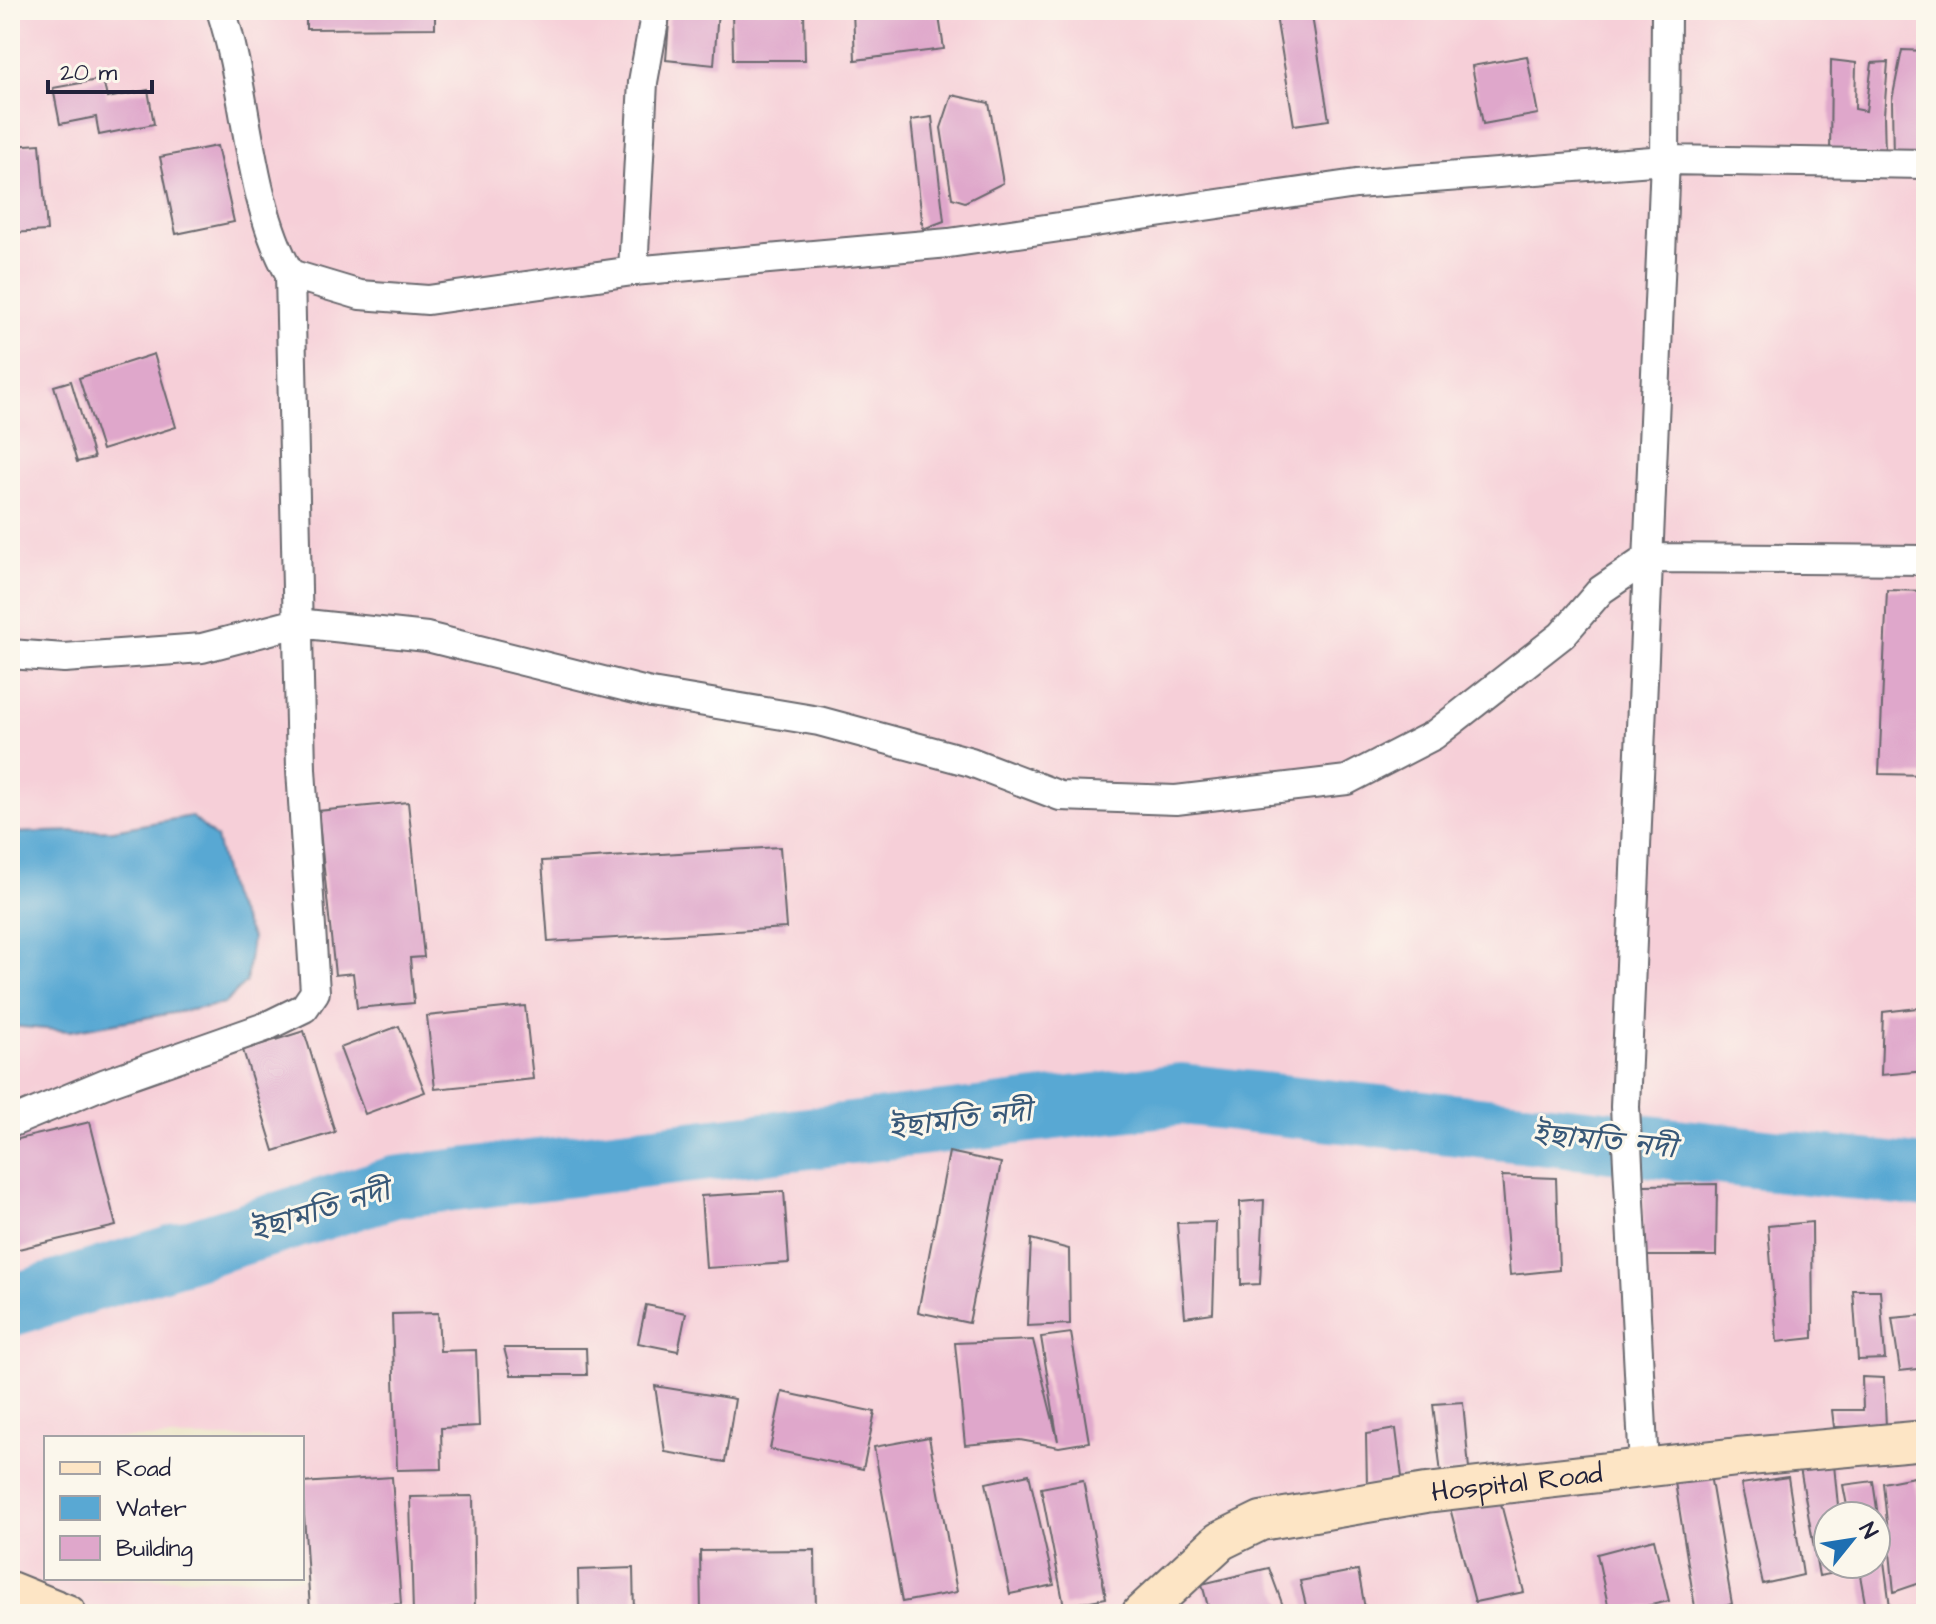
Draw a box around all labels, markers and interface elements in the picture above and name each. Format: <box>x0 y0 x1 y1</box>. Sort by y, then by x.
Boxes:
scale bar <box>48 44 152 94</box>
text: 20 m <box>60 56 117 90</box>
water label: ইছামতি নদী <box>886 1090 1039 1150</box>
water label: ইছামতি নদী <box>1530 1113 1683 1170</box>
water label: ইছামতি নদী <box>245 1168 400 1252</box>
legend <box>44 1436 304 1580</box>
text: Road <box>116 1452 171 1486</box>
street label: Hospital Road <box>1429 1453 1605 1512</box>
text: Water <box>116 1492 187 1526</box>
north arrow <box>1812 1500 1892 1580</box>
text: N <box>1851 1517 1885 1545</box>
text: Building <box>116 1532 193 1567</box>

